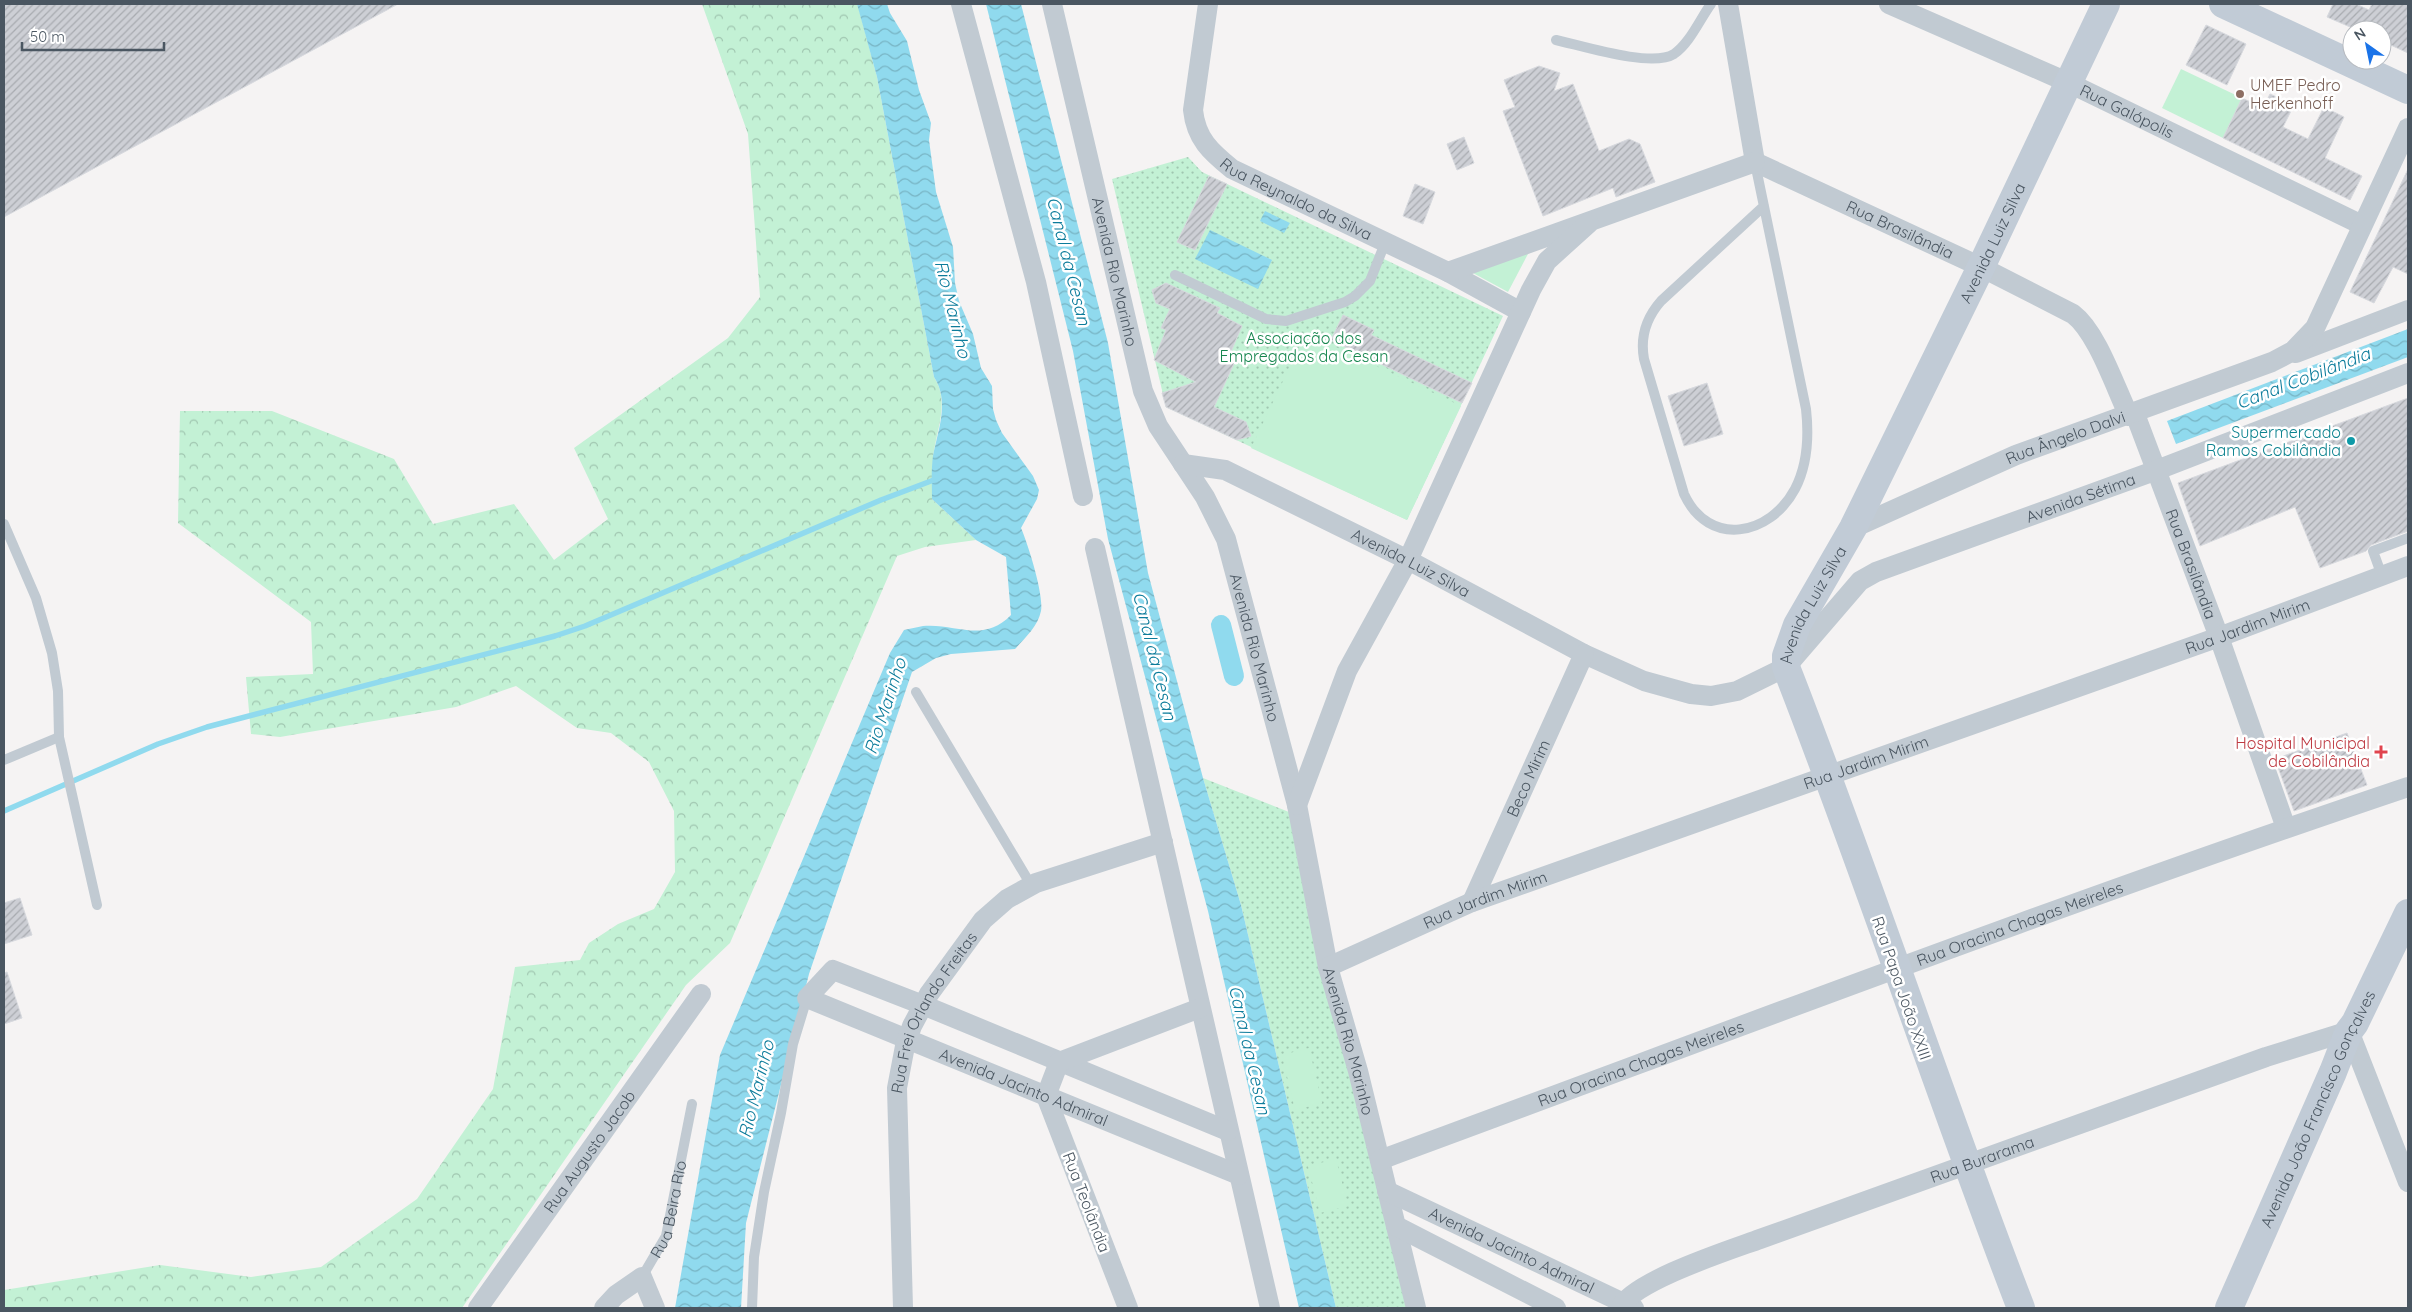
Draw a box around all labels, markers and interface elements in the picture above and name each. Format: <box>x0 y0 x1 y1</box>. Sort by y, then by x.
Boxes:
scale bar <box>22 20 165 52</box>
north arrow <box>2342 20 2392 70</box>
text: N <box>2351 24 2369 44</box>
text: 50 m <box>30 27 65 46</box>
place label: UMEF Pedro Herkenhoff <box>2250 75 2341 113</box>
street label: Rua Galópolis <box>2077 80 2177 142</box>
marker: UMEF Pedro Herkenhoff <box>2234 88 2246 100</box>
street label: Rua Reynaldo da Silva <box>1216 153 1375 244</box>
street label: Avenida Luiz Silva <box>1955 180 2030 306</box>
water label: Canal da Cesan <box>1042 194 1096 328</box>
street label: Avenida Rio Marinho <box>1088 195 1142 348</box>
street label: Rua Brasilândia <box>1843 196 1957 263</box>
water label: Rio Marinho <box>930 258 976 361</box>
park label: Associação dos Empregados da Cesan <box>1220 328 1388 366</box>
water label: Canal Cobilândia <box>2233 342 2374 414</box>
street label: Rua Ângelo Dalvi <box>2002 406 2128 468</box>
place label: Supermercado Ramos Cobilândia <box>2206 422 2341 460</box>
marker: Supermercado Ramos Cobilândia <box>2345 435 2357 447</box>
street label: Avenida Sétima <box>2023 469 2138 527</box>
street label: Rua Brasilândia <box>2162 506 2221 622</box>
street label: Avenida Luiz Silva <box>1348 524 1474 601</box>
street label: Avenida Luiz Silva <box>1776 542 1851 664</box>
street label: Avenida Rio Marinho <box>1226 571 1284 724</box>
water label: Canal da Cesan <box>1128 589 1182 723</box>
street label: Rua Jardim Mirim <box>2182 594 2312 658</box>
water label: Rio Marinho <box>859 654 912 757</box>
street label: Rua Jardim Mirim <box>1801 731 1931 794</box>
place label: Hospital Municipal de Cobilândia <box>2235 733 2370 771</box>
street label: Beco Mirim <box>1502 736 1554 820</box>
marker: Hospital Municipal de Cobilândia <box>2374 745 2388 759</box>
street label: Rua Jardim Mirim <box>1420 866 1550 933</box>
street label: Rua Oracina Chagas Meireles <box>1914 877 2126 970</box>
street label: Rua Papa João XXIII <box>1868 914 1936 1062</box>
street label: Rua Frei Orlando Freitas <box>886 928 981 1095</box>
street label: Avenida Rio Marinho <box>1319 965 1378 1117</box>
water label: Canal da Cesan <box>1224 983 1276 1117</box>
street label: Avenida João Francisco Gonçalves <box>2256 987 2379 1231</box>
street label: Rua Oracina Chagas Meireles <box>1535 1016 1746 1111</box>
water label: Rio Marinho <box>733 1037 779 1140</box>
street label: Avenida Jacinto Admiral <box>936 1043 1111 1130</box>
street label: Rua Augusto Jacob <box>539 1086 639 1216</box>
street label: Rua Burarama <box>1927 1131 2037 1187</box>
street label: Rua Teolândia <box>1059 1149 1115 1255</box>
street label: Rua Beira Rio <box>645 1159 691 1262</box>
street label: Avenida Jacinto Admiral <box>1426 1202 1598 1298</box>

